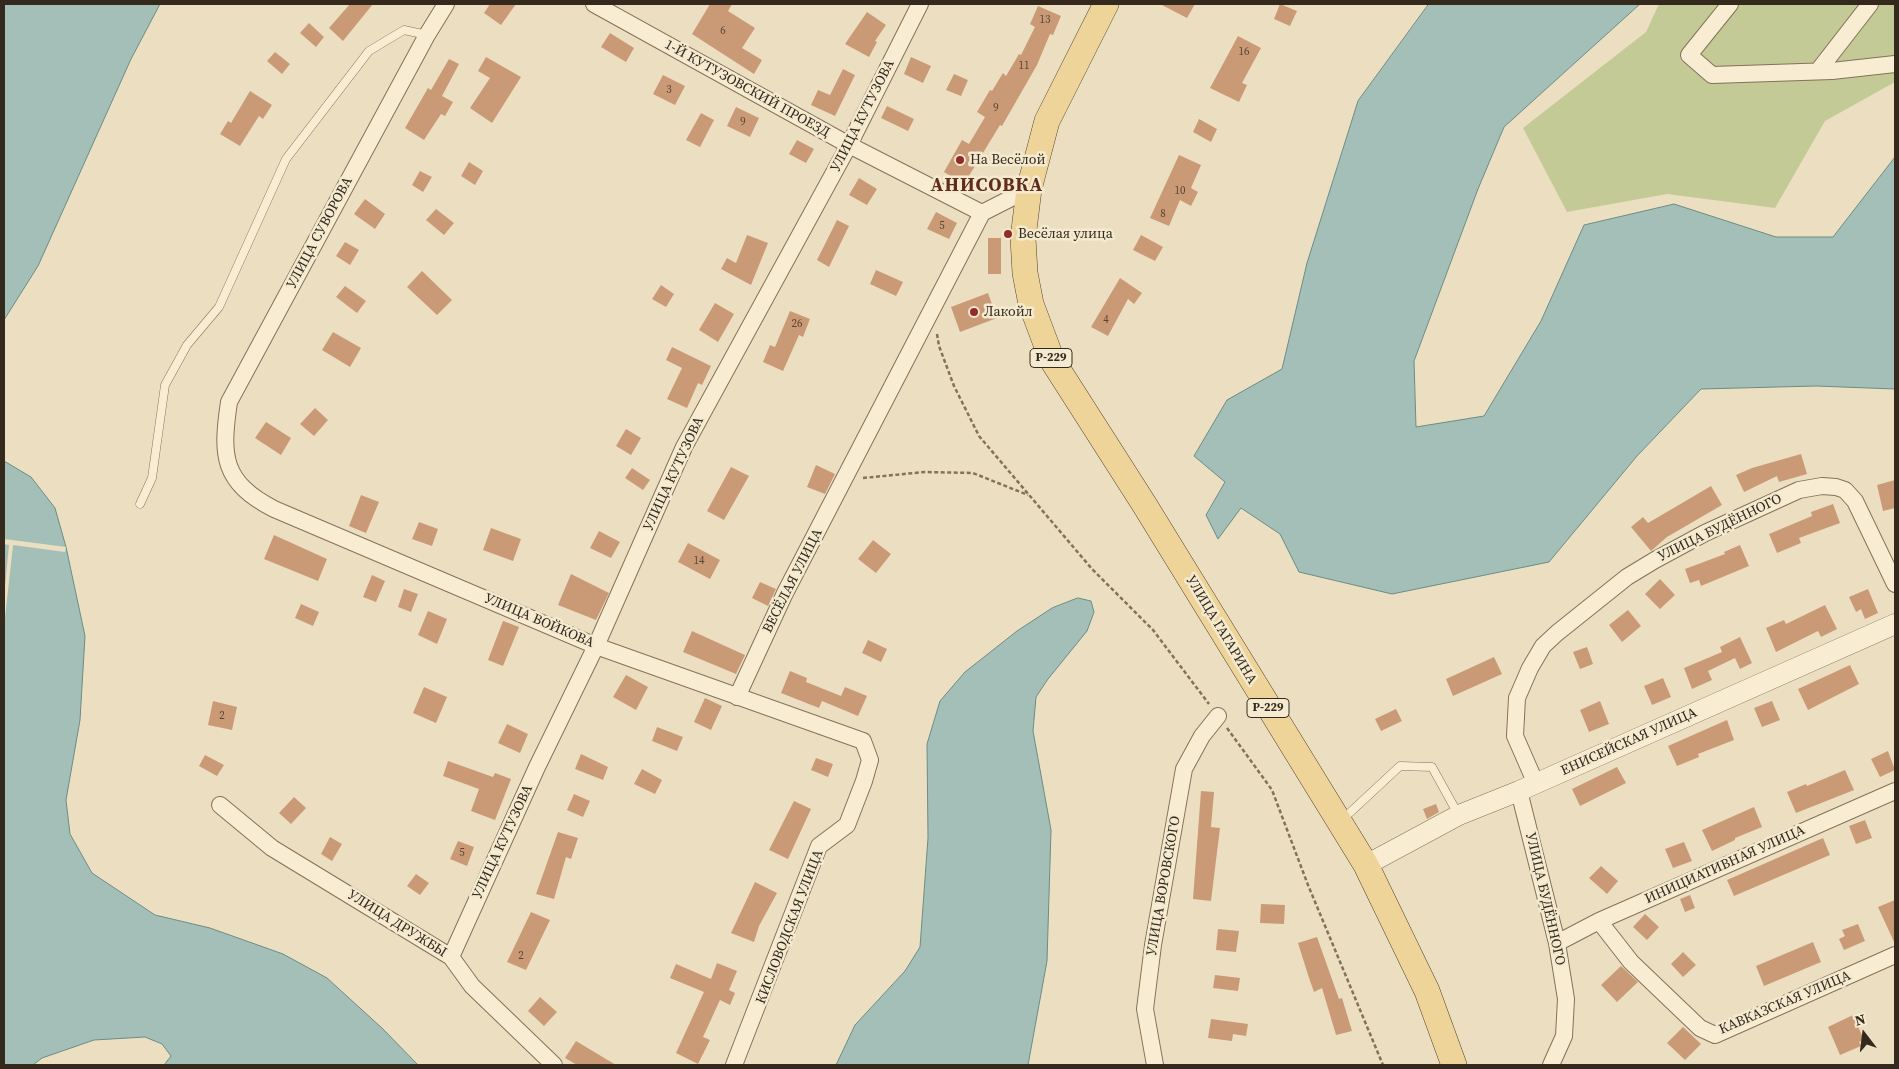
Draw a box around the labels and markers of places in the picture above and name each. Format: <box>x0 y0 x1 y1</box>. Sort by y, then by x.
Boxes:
place label: На Весёлой <box>970 152 1045 168</box>
marker: На Весёлой <box>954 154 966 166</box>
place label: Весёлая улица <box>1018 226 1113 242</box>
marker: Весёлая улица <box>1002 228 1014 240</box>
place label: Лакойл <box>984 304 1033 320</box>
marker: Лакойл <box>968 306 980 318</box>

